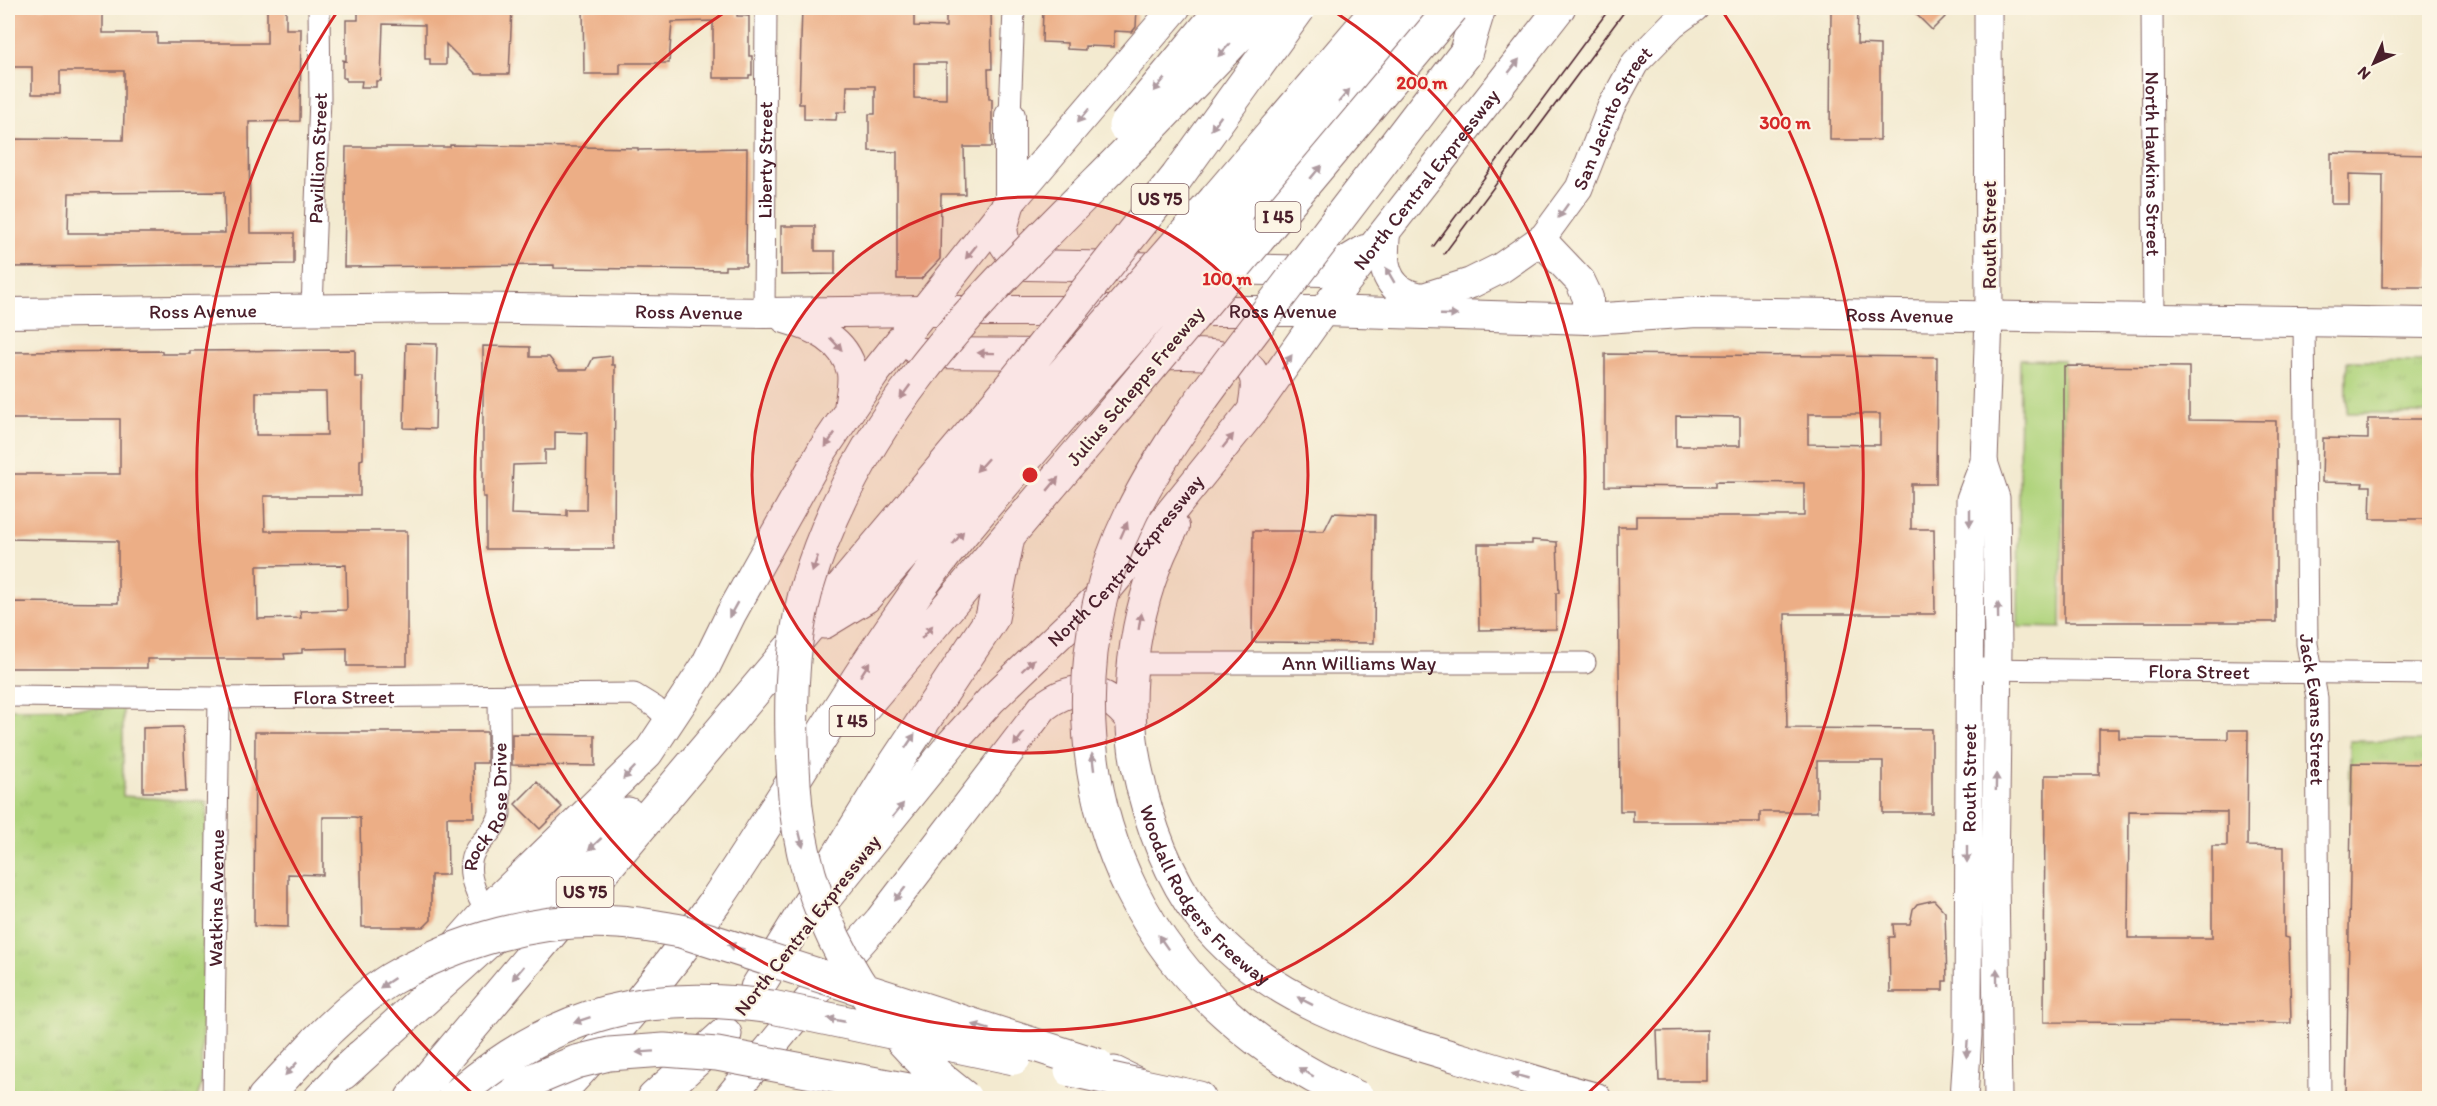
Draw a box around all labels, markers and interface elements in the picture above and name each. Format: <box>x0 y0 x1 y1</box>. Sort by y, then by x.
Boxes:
north arrow <box>2344 33 2404 93</box>
street label: San Jacinto Street <box>1567 41 1657 194</box>
one-way arrow <box>1218 43 1232 57</box>
one-way arrow <box>1508 59 1520 74</box>
text: N <box>2353 63 2374 84</box>
street label: North Hawkins Street <box>2140 71 2166 257</box>
text: 200 m <box>1397 72 1448 94</box>
one-way arrow <box>1152 77 1165 93</box>
street label: North Central Expressway <box>1348 83 1505 275</box>
one-way arrow <box>1337 89 1350 104</box>
street label: Pavillion Street <box>303 92 332 224</box>
street label: Liberty Street <box>753 101 777 219</box>
one-way arrow <box>1077 108 1090 123</box>
text: 300 m <box>1759 112 1811 134</box>
one-way arrow <box>1210 115 1222 131</box>
one-way arrow <box>1309 165 1322 180</box>
street label: Routh Street <box>1977 180 2001 289</box>
road number: US 75 <box>1132 184 1188 214</box>
road number: I 45 <box>1256 202 1300 232</box>
one-way arrow <box>1557 203 1569 219</box>
one-way arrow <box>964 244 977 260</box>
one-way arrow <box>1385 266 1395 283</box>
text: 100 m <box>1202 268 1253 290</box>
street label: Ross Avenue <box>149 298 257 323</box>
street label: Ross Avenue <box>635 299 743 325</box>
street label: Ross Avenue <box>1229 299 1337 323</box>
street label: Julius Schepps Freeway <box>1061 301 1209 471</box>
street label: Ross Avenue <box>1845 302 1954 328</box>
one-way arrow <box>1439 311 1458 320</box>
one-way arrow <box>828 337 842 351</box>
one-way arrow <box>977 348 996 358</box>
one-way arrow <box>1281 354 1292 370</box>
one-way arrow <box>899 383 911 399</box>
one-way arrow <box>824 432 835 448</box>
one-way arrow <box>1222 433 1235 449</box>
one-way arrow <box>976 457 989 472</box>
centre of rings <box>1020 465 1040 485</box>
street label: North Central Expressway <box>1042 469 1209 652</box>
one-way arrow <box>1046 476 1059 491</box>
one-way arrow <box>1965 508 1975 527</box>
one-way arrow <box>1119 521 1129 539</box>
one-way arrow <box>951 530 964 546</box>
one-way arrow <box>810 555 820 573</box>
one-way arrow <box>728 601 738 618</box>
one-way arrow <box>1993 601 2002 620</box>
one-way arrow <box>1135 611 1144 630</box>
one-way arrow <box>920 625 933 640</box>
street label: Jack Evans Street <box>2295 634 2330 786</box>
street label: Ann Williams Way <box>1282 651 1437 675</box>
one-way arrow <box>1020 658 1034 672</box>
street label: Flora Street <box>2148 659 2250 684</box>
one-way arrow <box>859 661 870 677</box>
street label: Flora Street <box>293 684 395 709</box>
road number: I 45 <box>830 706 874 736</box>
street label: Routh Street <box>1957 723 1981 833</box>
one-way arrow <box>1013 731 1025 747</box>
one-way arrow <box>904 734 916 750</box>
street label: Rock Rose Drive <box>458 743 512 872</box>
one-way arrow <box>1088 752 1097 771</box>
one-way arrow <box>622 766 636 780</box>
one-way arrow <box>1991 773 2001 792</box>
one-way arrow <box>891 802 904 818</box>
street label: Woodall Rodgers Freeway <box>1135 802 1275 990</box>
street label: Watkins Avenue <box>203 829 229 967</box>
street label: North Central Expressway <box>729 829 886 1020</box>
one-way arrow <box>797 830 807 848</box>
one-way arrow <box>588 837 603 851</box>
one-way arrow <box>1962 844 1972 863</box>
road number: US 75 <box>556 877 614 907</box>
one-way arrow <box>894 886 907 902</box>
one-way arrow <box>1158 934 1169 950</box>
one-way arrow <box>727 942 745 951</box>
one-way arrow <box>512 965 525 980</box>
one-way arrow <box>1992 968 2001 987</box>
one-way arrow <box>379 977 396 988</box>
one-way arrow <box>1296 996 1313 1006</box>
one-way arrow <box>572 1015 590 1025</box>
one-way arrow <box>826 1015 845 1024</box>
one-way arrow <box>972 1022 990 1031</box>
one-way arrow <box>1962 1039 1972 1058</box>
one-way arrow <box>636 1047 655 1056</box>
one-way arrow <box>284 1062 298 1077</box>
one-way arrow <box>1297 1067 1314 1077</box>
one-way arrow <box>1510 1071 1528 1080</box>

